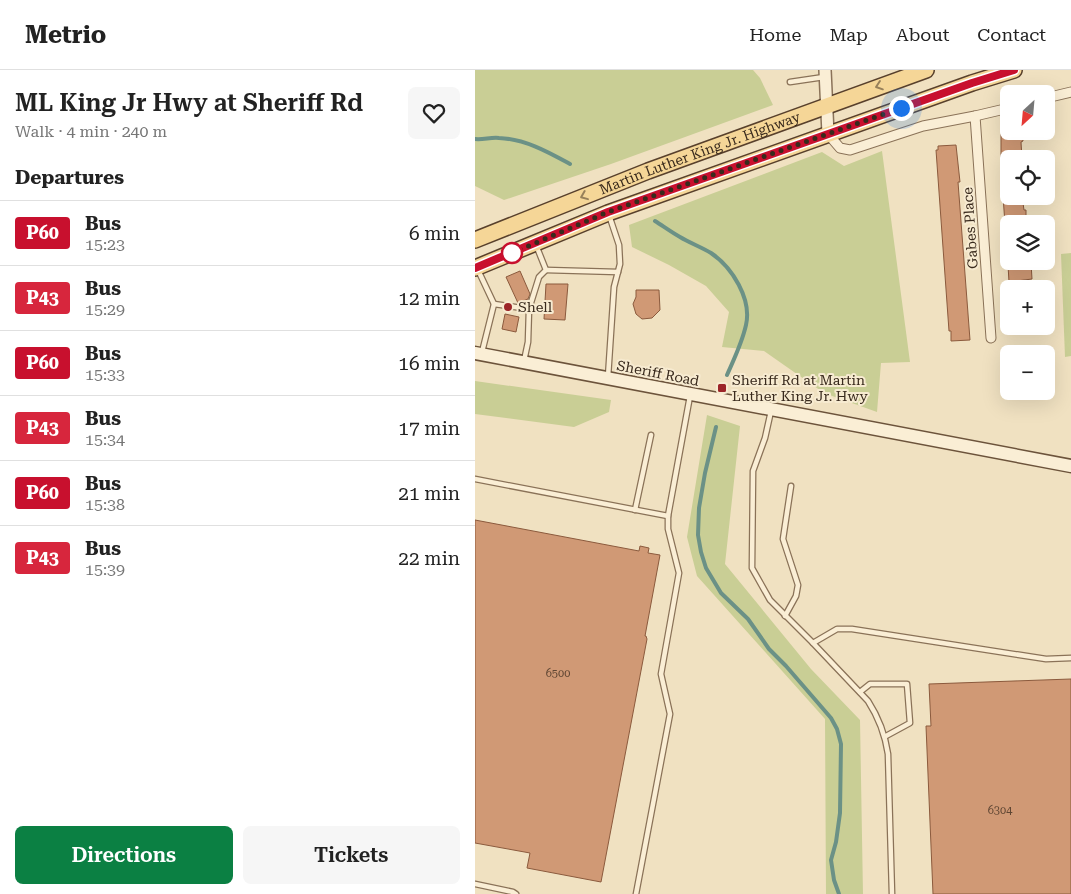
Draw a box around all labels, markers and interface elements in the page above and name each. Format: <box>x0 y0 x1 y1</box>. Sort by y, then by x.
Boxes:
text: Metrio <box>25 21 106 49</box>
text: Home <box>749 24 801 45</box>
text: Map <box>829 24 868 45</box>
text: About <box>896 24 949 45</box>
text: Contact <box>977 24 1046 45</box>
one-way arrow <box>876 80 884 90</box>
north arrow <box>1000 85 1055 140</box>
map controls <box>1000 85 1055 400</box>
button: heart <box>408 87 460 139</box>
text: ML King Jr Hwy at Sheriff Rd <box>15 89 363 117</box>
your location <box>889 96 914 121</box>
street label: Martin Luther King Jr. Highway <box>597 108 803 198</box>
text: Walk · 4 min · 240 m <box>15 122 167 141</box>
button: locate <box>1000 150 1055 205</box>
text: Departures <box>15 166 124 189</box>
street label: Gabes Place <box>959 186 981 269</box>
one-way arrow <box>580 190 589 200</box>
text: Bus <box>85 212 121 235</box>
button: layers <box>1000 215 1055 270</box>
text: P60 <box>26 222 59 243</box>
text: 6 min <box>409 222 460 245</box>
text: 15:23 <box>85 235 125 254</box>
unlabelled marker <box>501 242 523 264</box>
text: Bus <box>85 277 121 300</box>
button: + <box>1000 280 1055 335</box>
text: P43 <box>26 287 59 308</box>
text: 12 min <box>398 287 460 310</box>
place label: Shell <box>518 299 553 315</box>
text: 15:29 <box>85 300 125 319</box>
marker: Shell <box>502 301 514 313</box>
text: Bus <box>85 342 121 365</box>
button: − <box>1000 345 1055 400</box>
text: P60 <box>26 352 59 373</box>
text: 16 min <box>398 352 460 375</box>
street label: Sheriff Road <box>615 357 701 389</box>
text: 15:33 <box>85 365 125 384</box>
place label: Sheriff Rd at Martin Luther King Jr. Hwy <box>732 372 868 404</box>
marker: Sheriff Rd at Martin Luther King Jr. Hwy <box>716 382 728 394</box>
text: Bus <box>85 407 121 430</box>
text: P43 <box>26 417 59 438</box>
text: 17 min <box>398 417 460 440</box>
text: 15:34 <box>85 430 125 449</box>
text: Bus <box>85 472 121 495</box>
text: P60 <box>26 482 59 503</box>
text: 21 min <box>398 482 460 505</box>
text: 15:38 <box>85 495 125 514</box>
text: Bus <box>85 537 121 560</box>
text: P43 <box>26 547 59 568</box>
text: 22 min <box>398 547 460 570</box>
text: 15:39 <box>85 560 125 579</box>
house number: 6500 <box>546 667 570 680</box>
house number: 6304 <box>988 804 1013 817</box>
button: Directions <box>15 826 233 884</box>
button: Tickets <box>243 826 460 884</box>

